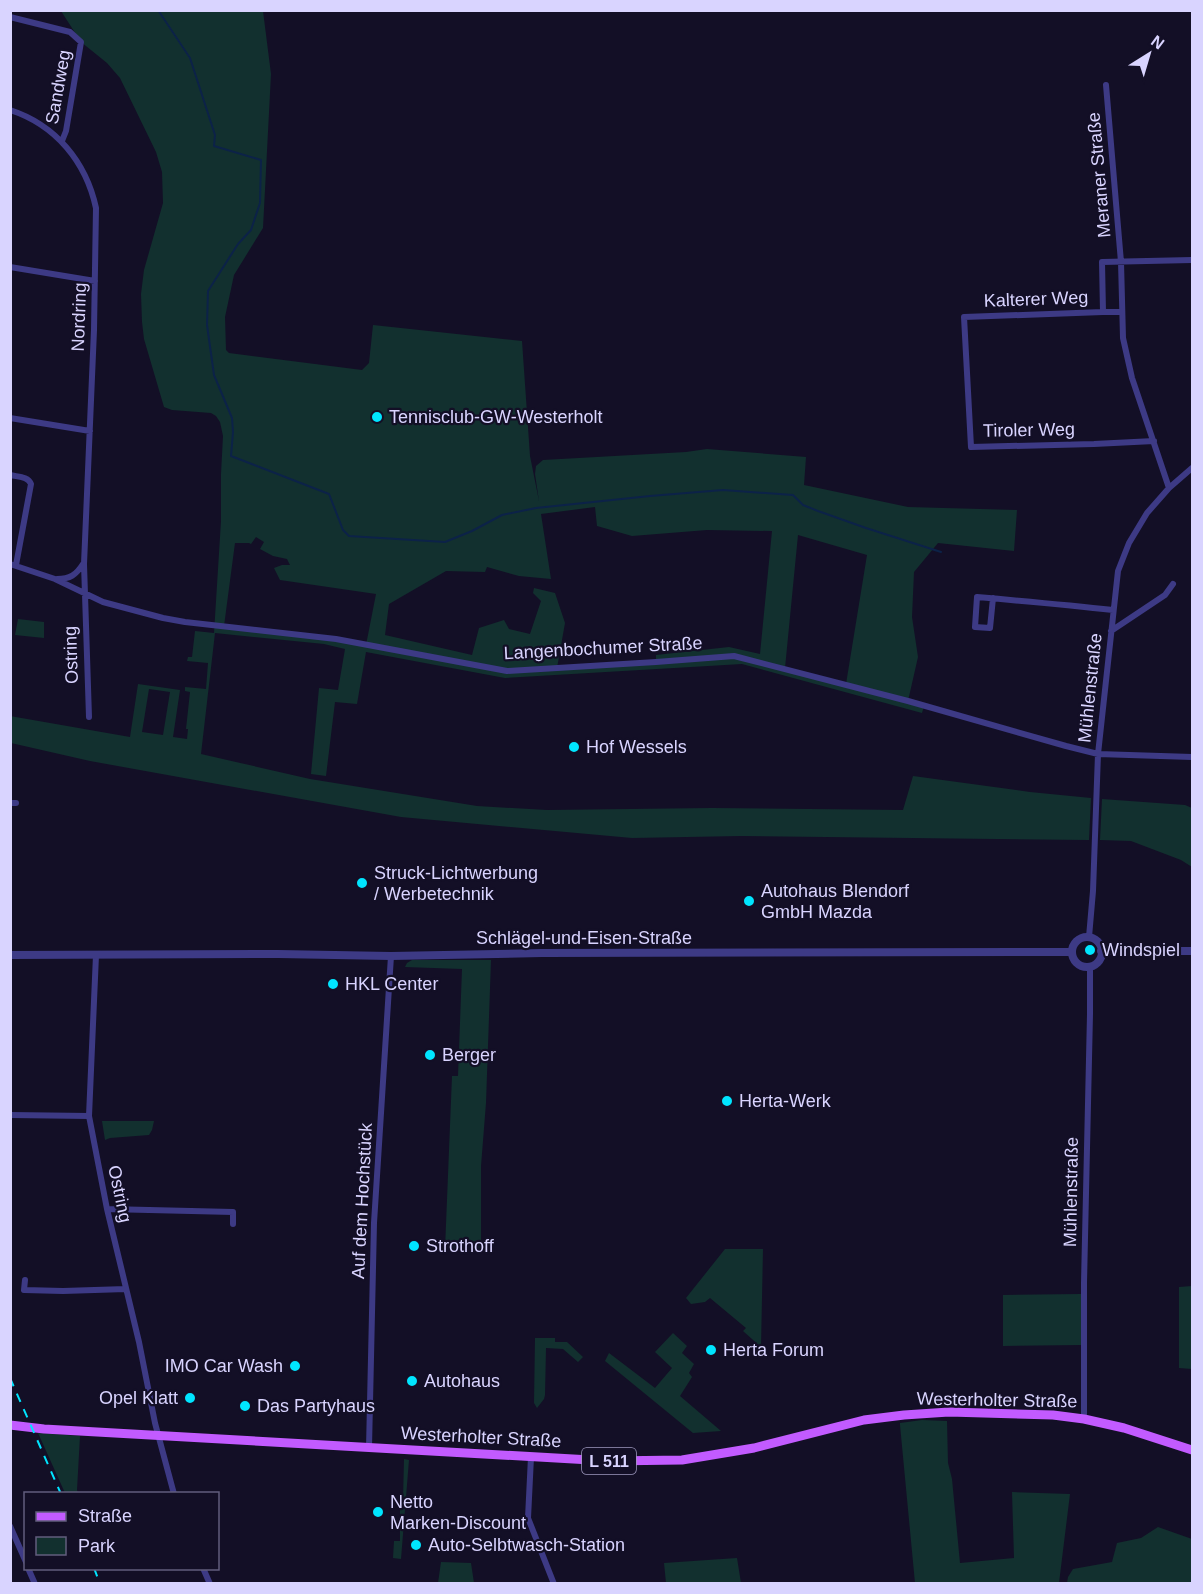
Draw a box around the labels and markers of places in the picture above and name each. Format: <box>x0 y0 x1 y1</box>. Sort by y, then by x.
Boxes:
place label: Tennisclub-GW-Westerholt <box>389 407 602 427</box>
marker: Tennisclub-GW-Westerholt <box>370 410 384 424</box>
place label: Hof Wessels <box>586 737 687 757</box>
marker: Hof Wessels <box>567 740 581 754</box>
place label: Struck-Lichtwerbung / Werbetechnik <box>374 863 538 904</box>
marker: Struck-Lichtwerbung / Werbetechnik <box>355 876 369 890</box>
place label: Autohaus Blendorf GmbH Mazda <box>761 881 910 922</box>
marker: Autohaus Blendorf GmbH Mazda <box>742 894 756 908</box>
place label: Windspiel <box>1102 940 1180 960</box>
marker: Windspiel <box>1083 943 1097 957</box>
place label: HKL Center <box>345 974 438 994</box>
marker: HKL Center <box>326 977 340 991</box>
place label: Berger <box>442 1045 496 1065</box>
marker: Berger <box>423 1048 437 1062</box>
place label: Herta-Werk <box>739 1091 832 1111</box>
marker: Herta-Werk <box>720 1094 734 1108</box>
place label: Strothoff <box>426 1236 495 1256</box>
marker: Strothoff <box>407 1239 421 1253</box>
place label: Herta Forum <box>723 1340 824 1360</box>
marker: Herta Forum <box>704 1343 718 1357</box>
place label: IMO Car Wash <box>165 1356 283 1376</box>
marker: IMO Car Wash <box>288 1359 302 1373</box>
place label: Autohaus <box>424 1371 500 1391</box>
marker: Autohaus <box>405 1374 419 1388</box>
place label: Opel Klatt <box>99 1388 178 1408</box>
marker: Opel Klatt <box>183 1391 197 1405</box>
place label: Das Partyhaus <box>257 1396 375 1416</box>
marker: Das Partyhaus <box>238 1399 252 1413</box>
place label: Netto Marken-Discount <box>390 1492 526 1533</box>
marker: Netto Marken-Discount <box>371 1505 385 1519</box>
place label: Auto-Selbtwasch-Station <box>428 1535 625 1555</box>
marker: Auto-Selbtwasch-Station <box>409 1538 423 1552</box>

